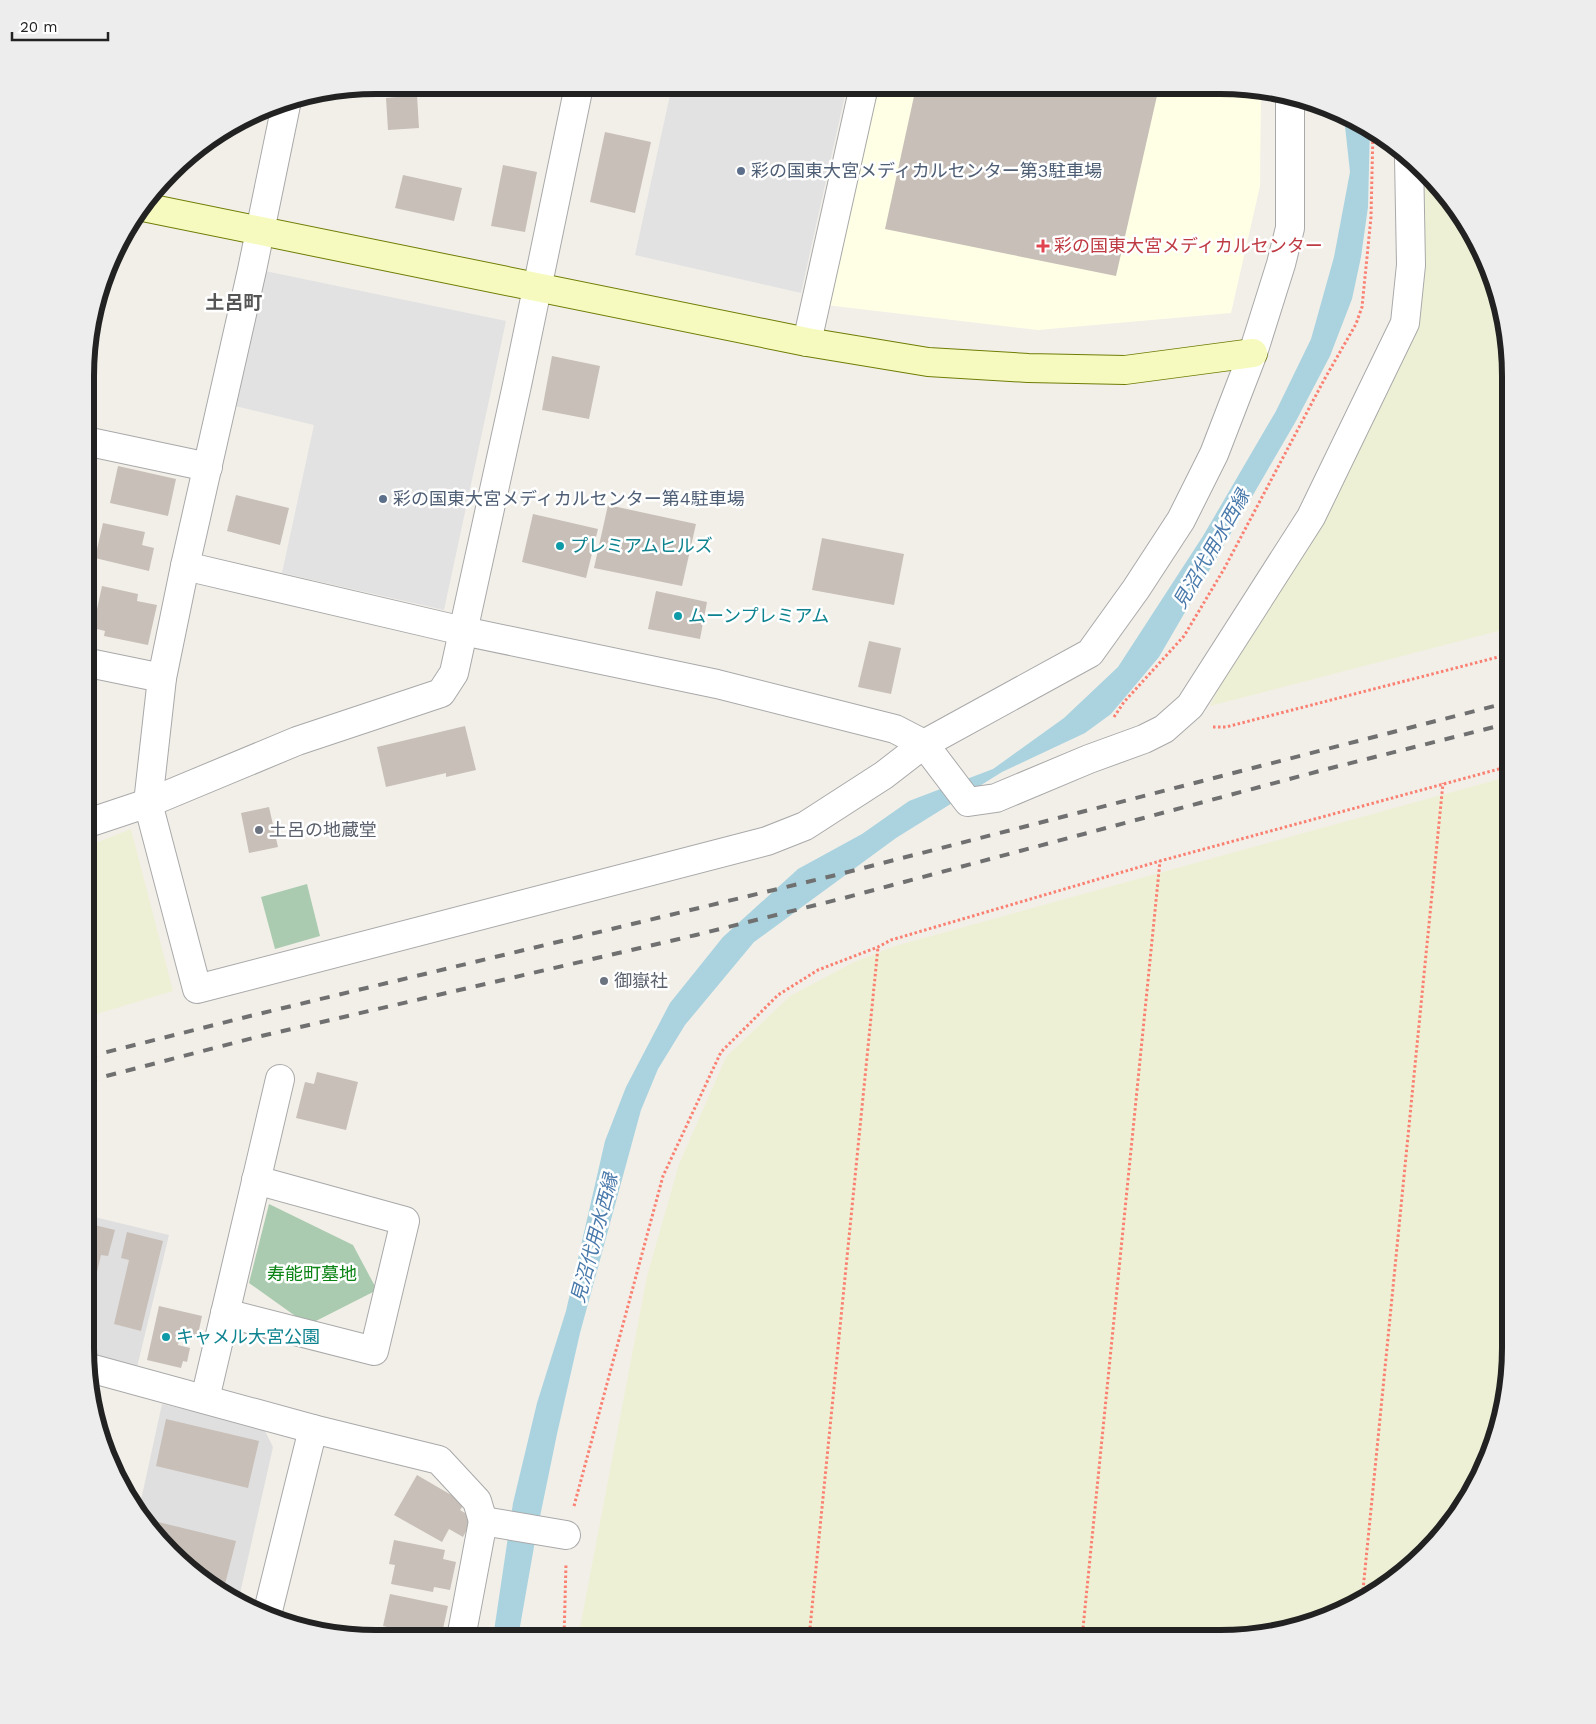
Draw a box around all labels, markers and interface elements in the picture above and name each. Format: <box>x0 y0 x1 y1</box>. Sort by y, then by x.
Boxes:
scale bar <box>12 10 109 42</box>
text: 20 m <box>20 18 58 36</box>
place label: 彩の国東大宮メディカルセンター第3駐車場 <box>751 160 1102 181</box>
marker: 彩の国東大宮メディカルセンター第3駐車場 <box>735 165 747 177</box>
place label: 彩の国東大宮メディカルセンター <box>1054 235 1323 256</box>
marker: 彩の国東大宮メディカルセンター <box>1036 239 1050 253</box>
district label: 土呂町 <box>205 291 263 314</box>
water label: 見沼代用水西縁 <box>1168 484 1256 613</box>
place label: 彩の国東大宮メディカルセンター第4駐車場 <box>393 488 745 509</box>
marker: 彩の国東大宮メディカルセンター第4駐車場 <box>377 493 389 505</box>
place label: プレミアムヒルズ <box>570 535 713 556</box>
marker: プレミアムヒルズ <box>554 540 566 552</box>
place label: ムーンプレミアム <box>688 605 829 626</box>
marker: ムーンプレミアム <box>672 610 684 622</box>
place label: 土呂の地蔵堂 <box>269 819 377 840</box>
marker: 土呂の地蔵堂 <box>253 824 265 836</box>
place label: 御嶽社 <box>614 970 668 991</box>
marker: 御嶽社 <box>598 975 610 987</box>
water label: 見沼代用水西縁 <box>566 1169 623 1305</box>
park label: 寿能町墓地 <box>267 1263 357 1284</box>
place label: キャメル大宮公園 <box>176 1326 320 1347</box>
marker: キャメル大宮公園 <box>160 1331 172 1343</box>

